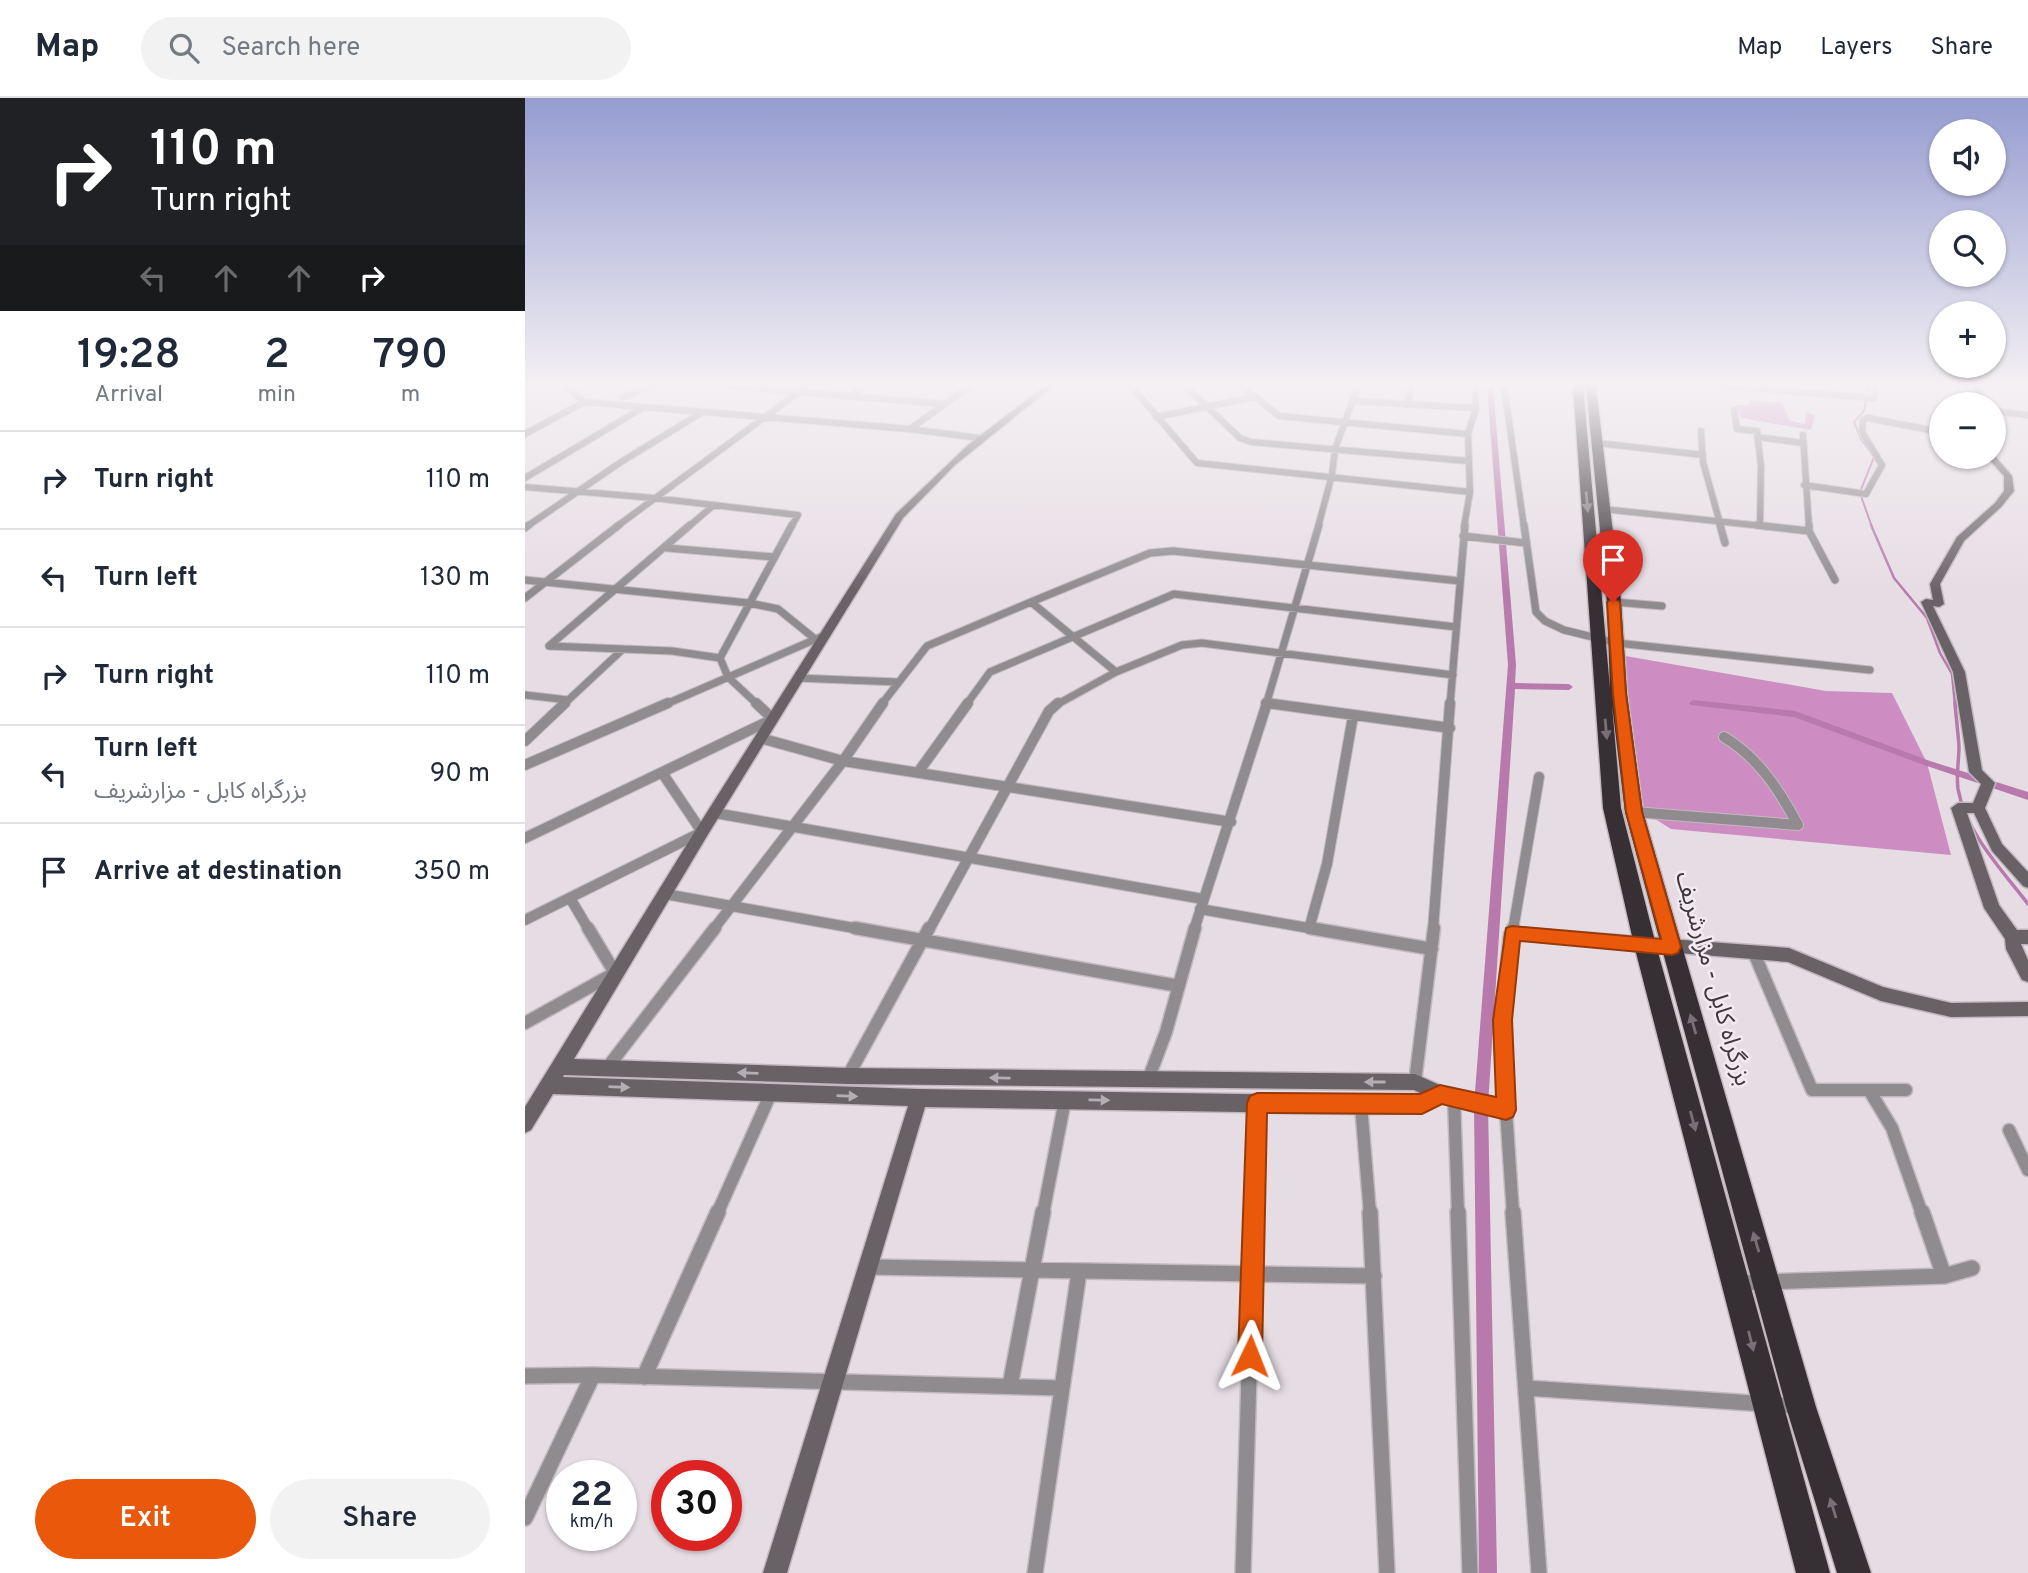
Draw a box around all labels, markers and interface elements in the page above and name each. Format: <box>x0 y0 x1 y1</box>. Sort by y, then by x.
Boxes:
search box <box>141 17 631 80</box>
text: Map <box>35 27 99 69</box>
icon: search <box>165 29 203 67</box>
text: Search here <box>221 32 360 65</box>
text: Map <box>1737 33 1782 63</box>
text: Layers <box>1820 33 1892 63</box>
text: Share <box>1930 33 1993 63</box>
map controls <box>1929 119 2006 469</box>
button: sound <box>1929 119 2006 196</box>
text: 110 m <box>150 121 277 183</box>
icon: right <box>35 126 126 217</box>
text: Turn right <box>150 182 292 222</box>
button: search <box>1929 210 2006 287</box>
icon: left <box>134 259 172 297</box>
icon: ahead <box>207 259 245 297</box>
icon: ahead <box>280 259 318 297</box>
icon: right <box>353 259 391 297</box>
button: + <box>1929 301 2006 378</box>
text: 19:28 <box>77 330 181 383</box>
text: 2 <box>264 330 290 383</box>
text: 790 <box>373 330 448 383</box>
text: Arrival <box>95 381 163 410</box>
text: min <box>258 381 296 410</box>
text: m <box>401 381 420 410</box>
button: − <box>1929 392 2006 469</box>
icon: right <box>35 461 73 499</box>
text: Turn right <box>94 464 214 497</box>
text: 110 m <box>426 464 490 497</box>
one-way arrow <box>1582 492 1593 514</box>
pin <box>1583 530 1643 602</box>
icon: arrive <box>1594 541 1632 579</box>
icon: left <box>35 559 73 597</box>
text: Turn left <box>94 562 198 595</box>
text: 130 m <box>420 562 490 595</box>
icon: right <box>35 657 73 695</box>
text: Turn right <box>94 660 214 693</box>
text: 110 m <box>426 660 490 693</box>
one-way arrow <box>1601 718 1612 740</box>
text: Turn left <box>94 733 198 766</box>
icon: left <box>35 755 73 793</box>
text: 90 m <box>430 758 490 791</box>
text: بزرگراه کابل - مزارشریف <box>94 778 307 807</box>
icon: arrive <box>35 853 73 891</box>
text: Arrive at destination <box>94 856 342 889</box>
text: 350 m <box>413 856 490 889</box>
street label: بزرگراه کابل - مزارشریف <box>1667 868 1757 1090</box>
one-way arrow <box>1688 1013 1698 1034</box>
one-way arrow <box>737 1067 759 1079</box>
one-way arrow <box>989 1072 1011 1084</box>
one-way arrow <box>1363 1076 1385 1088</box>
one-way arrow <box>609 1082 631 1093</box>
one-way arrow <box>836 1090 858 1101</box>
one-way arrow <box>1088 1094 1110 1106</box>
one-way arrow <box>1688 1110 1699 1132</box>
one-way arrow <box>1751 1232 1761 1253</box>
position arrow <box>1213 1319 1287 1393</box>
one-way arrow <box>1746 1330 1757 1352</box>
speed limit sign: 30 <box>651 1460 742 1551</box>
text: 22 <box>570 1474 613 1518</box>
button: Exit <box>35 1479 256 1559</box>
button: Share <box>270 1479 490 1559</box>
one-way arrow <box>1827 1497 1838 1518</box>
text: km/h <box>570 1511 613 1534</box>

